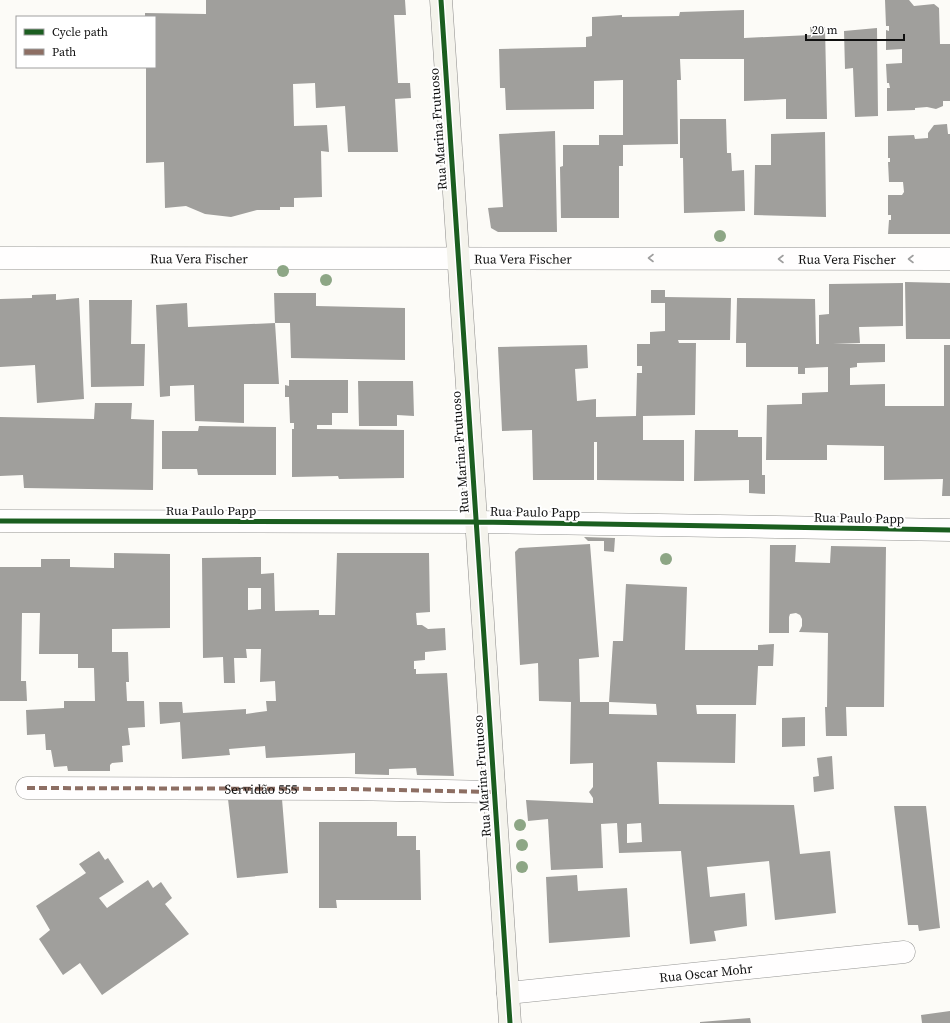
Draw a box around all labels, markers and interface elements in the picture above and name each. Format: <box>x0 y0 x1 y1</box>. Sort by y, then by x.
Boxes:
legend <box>16 16 156 68</box>
scale bar <box>806 16 904 42</box>
text: 20 m <box>812 22 838 38</box>
text: Cycle path <box>52 24 108 40</box>
text: Path <box>52 44 76 60</box>
street label: Rua Marina Frutuoso <box>425 67 451 191</box>
street label: Rua Vera Fischer <box>150 250 248 267</box>
street label: Rua Vera Fischer <box>474 250 572 267</box>
street label: Rua Vera Fischer <box>798 250 896 267</box>
one-way arrow <box>648 254 654 262</box>
one-way arrow <box>778 255 784 263</box>
one-way arrow <box>908 255 914 263</box>
street label: Rua Marina Frutuoso <box>447 390 473 514</box>
street label: Rua Paulo Papp <box>166 502 256 519</box>
street label: Rua Paulo Papp <box>490 503 580 521</box>
street label: Rua Paulo Papp <box>814 509 904 527</box>
street label: Rua Marina Frutuoso <box>469 714 495 838</box>
street label: Servidão 555 <box>225 780 297 797</box>
street label: Rua Oscar Mohr <box>658 959 754 986</box>

